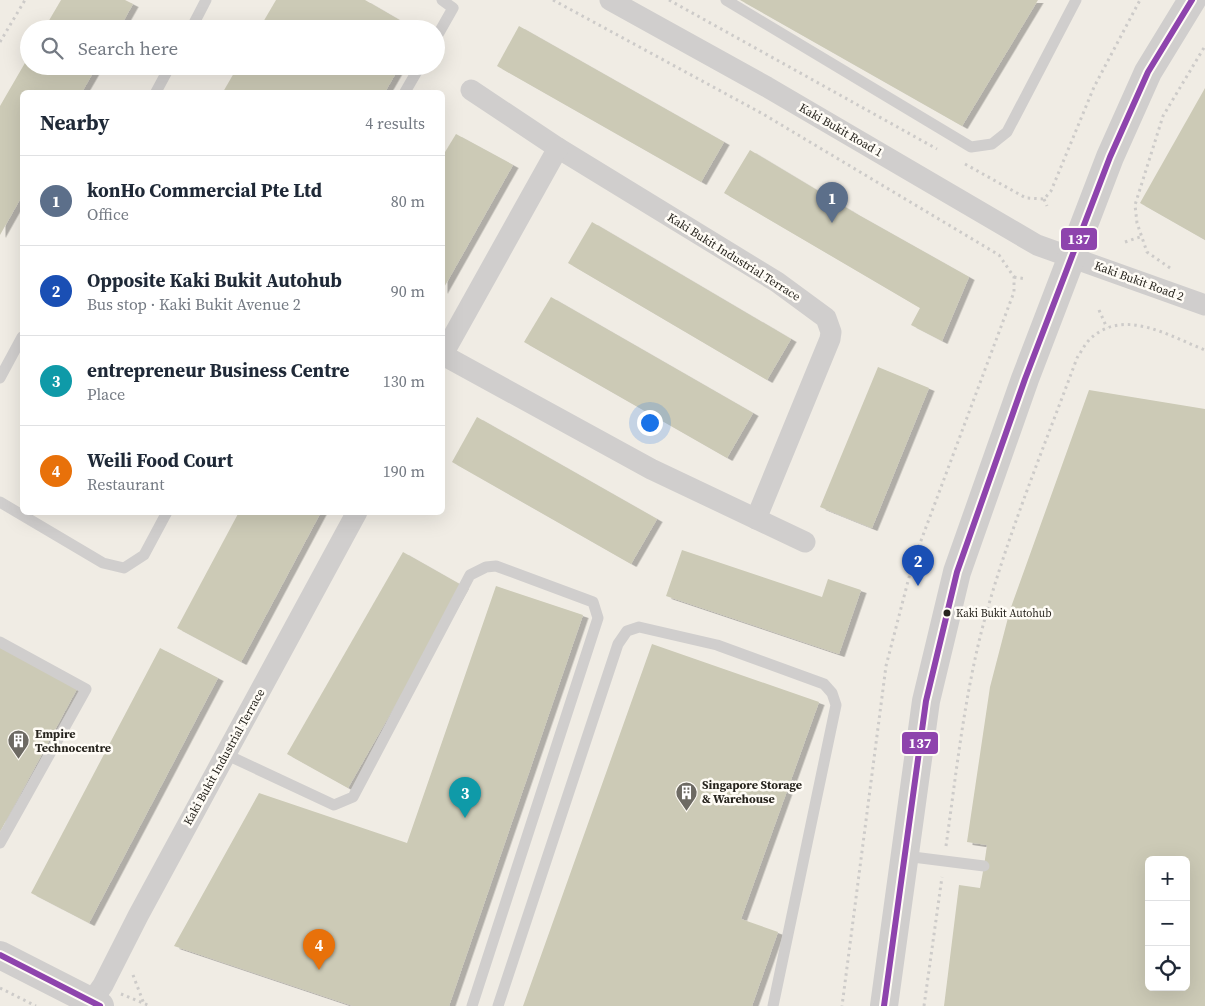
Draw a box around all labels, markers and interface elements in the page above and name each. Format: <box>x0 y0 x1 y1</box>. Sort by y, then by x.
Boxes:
search box <box>20 20 445 75</box>
icon: search <box>38 34 66 62</box>
text: Search here <box>78 35 178 61</box>
street label: Kaki Bukit Road 1 <box>796 100 886 160</box>
text: Nearby <box>40 108 110 137</box>
text: 4 results <box>365 112 425 134</box>
text: konHo Commercial Pte Ltd <box>87 177 322 203</box>
pin: 1 <box>816 182 848 223</box>
text: 1 <box>52 190 60 212</box>
text: 80 m <box>391 190 425 212</box>
text: Office <box>87 203 129 225</box>
street label: Kaki Bukit Industrial Terrace <box>664 209 804 305</box>
line badge: 137 <box>1060 227 1098 251</box>
text: 137 <box>1068 229 1091 249</box>
street label: Kaki Bukit Road 2 <box>1092 257 1186 305</box>
text: Opposite Kaki Bukit Autohub <box>87 267 342 293</box>
text: 2 <box>52 280 60 302</box>
text: 90 m <box>391 280 425 302</box>
text: Bus stop · Kaki Bukit Avenue 2 <box>87 293 301 315</box>
text: entrepreneur Business Centre <box>87 357 349 383</box>
text: 3 <box>52 370 60 392</box>
text: 130 m <box>383 370 425 392</box>
text: Place <box>87 383 125 405</box>
your location <box>637 410 663 436</box>
text: Weili Food Court <box>87 447 233 473</box>
text: 4 <box>52 460 60 482</box>
text: 190 m <box>383 460 425 482</box>
text: Restaurant <box>87 473 165 495</box>
pin: 2 <box>902 545 934 586</box>
place label: Kaki Bukit Autohub <box>956 606 1052 621</box>
marker: Kaki Bukit Autohub <box>942 608 952 618</box>
street label: Kaki Bukit Industrial Terrace <box>180 686 268 828</box>
place label: Empire Technocentre <box>35 726 111 756</box>
building icon: Empire Technocentre <box>7 729 31 760</box>
line badge: 137 <box>901 731 939 755</box>
text: 137 <box>909 733 932 753</box>
pin: 3 <box>449 777 481 818</box>
place label: Singapore Storage & Warehouse <box>702 777 802 807</box>
building icon: Singapore Storage & Warehouse <box>674 780 698 811</box>
map controls <box>1145 856 1190 991</box>
button: + <box>1145 856 1190 901</box>
button: − <box>1145 901 1190 946</box>
pin: 4 <box>303 929 335 970</box>
button: locate <box>1145 946 1190 991</box>

